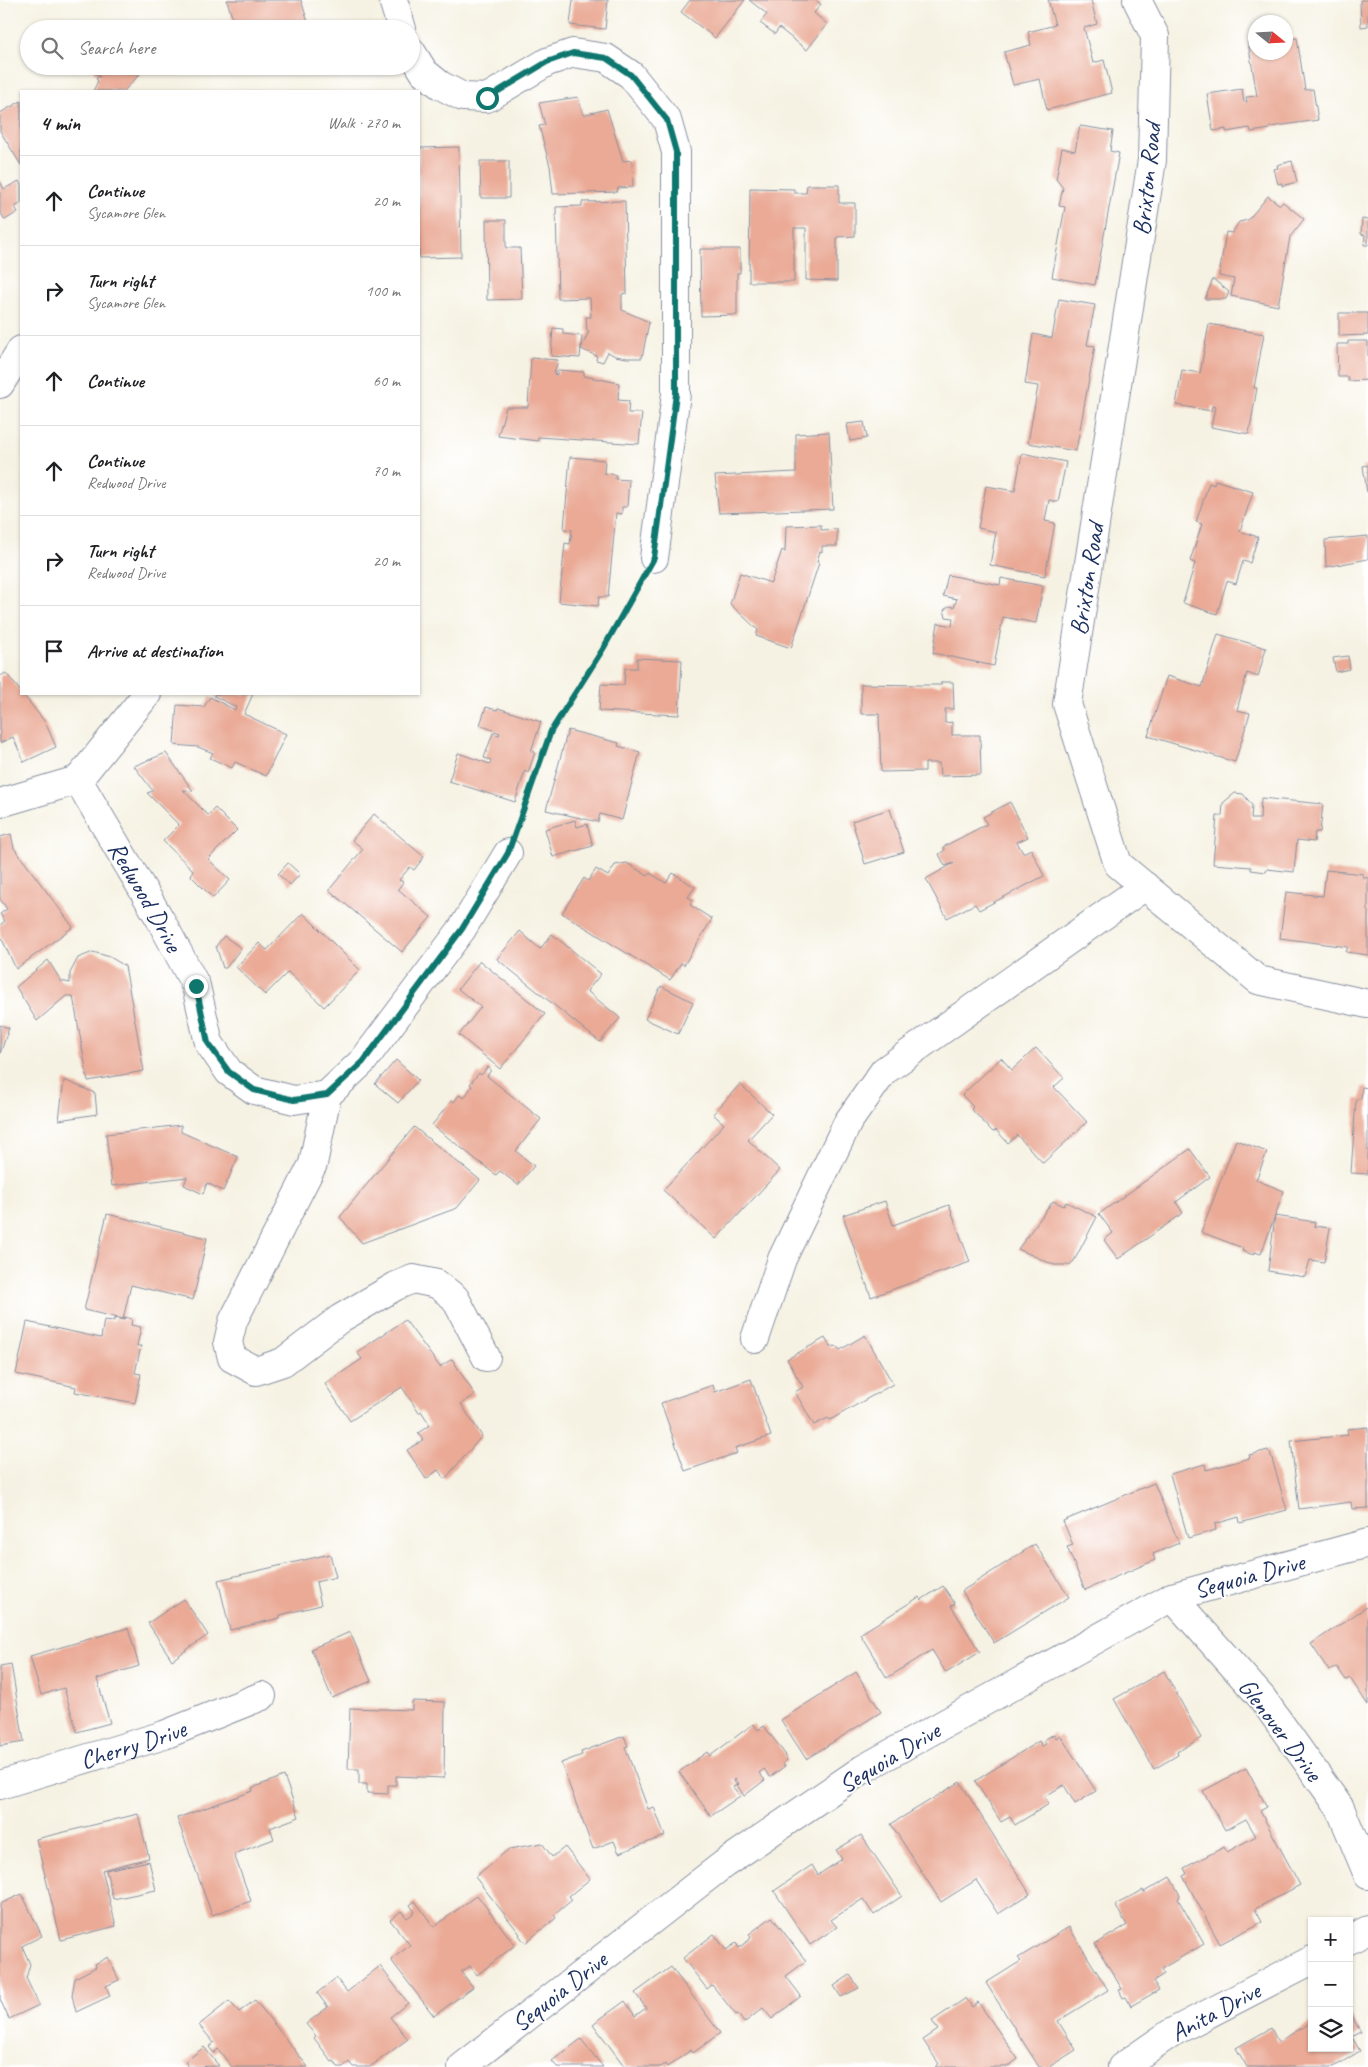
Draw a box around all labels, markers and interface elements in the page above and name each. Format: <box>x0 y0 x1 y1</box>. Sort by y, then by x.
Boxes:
north arrow <box>1248 15 1293 60</box>
search box <box>20 20 420 75</box>
icon: search <box>38 34 66 62</box>
text: Search here <box>78 36 155 60</box>
route start <box>476 87 499 110</box>
text: 4 min <box>40 110 80 136</box>
text: Walk · 270 m <box>328 113 400 133</box>
street label: Brixton Road <box>1125 117 1169 237</box>
text: Continue <box>87 179 144 203</box>
icon: ahead <box>40 187 68 215</box>
text: 20 m <box>373 191 400 211</box>
text: Sycamore Glen <box>87 203 165 223</box>
text: Turn right <box>87 269 154 293</box>
icon: right <box>40 277 68 305</box>
text: 100 m <box>366 281 400 301</box>
text: Sycamore Glen <box>87 293 165 313</box>
icon: ahead <box>40 367 68 395</box>
text: Continue <box>87 369 144 393</box>
text: 60 m <box>373 371 400 391</box>
text: Continue <box>87 449 144 473</box>
icon: ahead <box>40 457 68 485</box>
text: 70 m <box>373 461 400 481</box>
text: Redwood Drive <box>87 473 165 493</box>
street label: Brixton Road <box>1062 517 1112 637</box>
text: Turn right <box>87 539 154 563</box>
icon: right <box>40 547 68 575</box>
text: 20 m <box>373 551 400 571</box>
text: Redwood Drive <box>87 563 165 583</box>
icon: arrive <box>40 637 68 665</box>
text: Arrive at destination <box>87 639 223 663</box>
street label: Redwood Drive <box>101 836 190 959</box>
route end <box>185 975 208 998</box>
street label: Sequoia Drive <box>1191 1545 1310 1606</box>
street label: Glenover Drive <box>1231 1672 1330 1789</box>
street label: Cherry Drive <box>77 1712 192 1777</box>
street label: Sequoia Drive <box>833 1714 948 1801</box>
map controls <box>1308 1917 1353 2052</box>
button: + <box>1308 1917 1353 1962</box>
street label: Sequoia Drive <box>505 1943 615 2039</box>
button: − <box>1308 1962 1353 2007</box>
street label: Anita Drive <box>1165 1974 1267 2049</box>
button: layers <box>1308 2007 1353 2052</box>

